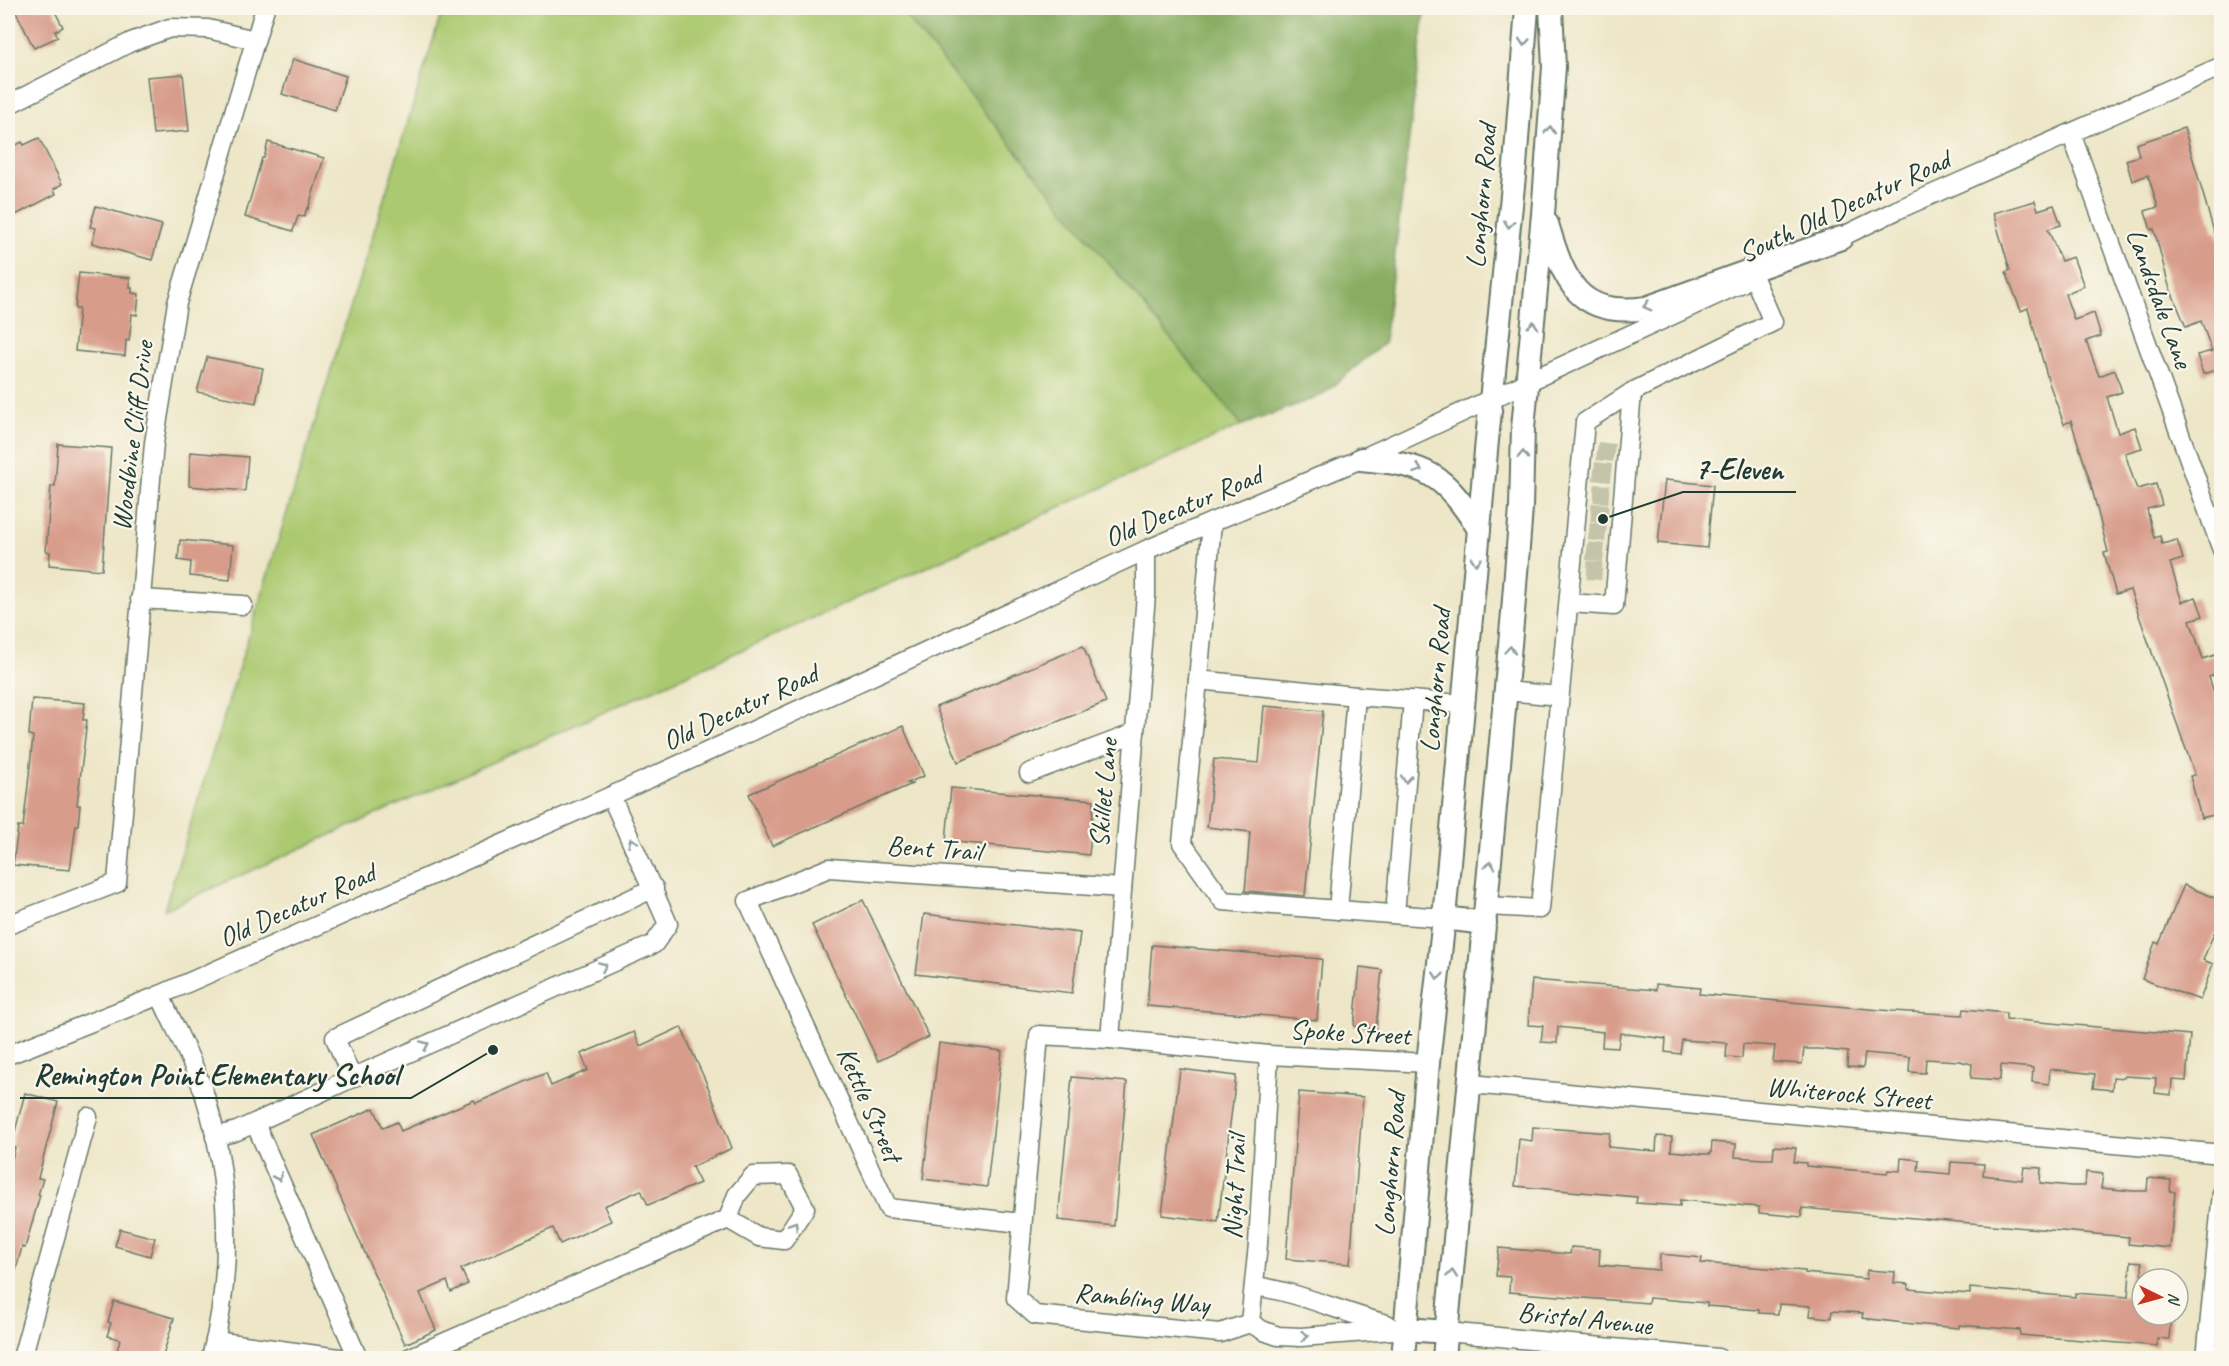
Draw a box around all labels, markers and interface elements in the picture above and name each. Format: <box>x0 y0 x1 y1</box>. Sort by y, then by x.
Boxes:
one-way arrow <box>1518 38 1531 47</box>
street label: Longhorn Road <box>1457 119 1505 269</box>
one-way arrow <box>1543 126 1556 135</box>
street label: South Old Decatur Road <box>1733 140 1959 270</box>
one-way arrow <box>1503 219 1516 228</box>
street label: Landsdale Lane <box>2119 223 2202 374</box>
one-way arrow <box>1642 299 1652 312</box>
one-way arrow <box>1526 320 1539 329</box>
street label: Woodbine Cliff Drive <box>103 337 161 533</box>
callout: 7-Eleven <box>1683 444 1796 492</box>
text: 7-Eleven <box>1695 450 1785 488</box>
one-way arrow <box>1516 451 1529 460</box>
street label: Old Decatur Road <box>1099 456 1271 555</box>
one-way arrow <box>1412 461 1423 474</box>
one-way arrow <box>1470 557 1483 566</box>
street label: Longhorn Road <box>1411 603 1459 753</box>
one-way arrow <box>1503 645 1516 655</box>
street label: Old Decatur Road <box>657 654 827 758</box>
street label: Skillet Lane <box>1081 735 1125 849</box>
one-way arrow <box>1400 775 1413 784</box>
street label: Bent Trail <box>886 827 988 869</box>
one-way arrow <box>628 838 640 849</box>
street label: Old Decatur Road <box>213 853 384 955</box>
one-way arrow <box>1483 861 1496 870</box>
one-way arrow <box>596 961 607 973</box>
one-way arrow <box>1432 972 1445 981</box>
street label: Spoke Street <box>1289 1011 1414 1053</box>
one-way arrow <box>418 1041 429 1053</box>
street label: Kettle Street <box>829 1041 912 1170</box>
callout: Remington Point Elementary School <box>20 1050 411 1098</box>
text: Remington Point Elementary School <box>33 1056 405 1094</box>
street label: Whiterock Street <box>1765 1068 1935 1118</box>
street label: Longhorn Road <box>1366 1087 1414 1237</box>
street label: Night Trail <box>1214 1128 1254 1240</box>
one-way arrow <box>271 1170 283 1181</box>
one-way arrow <box>787 1221 799 1231</box>
north arrow <box>2130 1267 2190 1327</box>
one-way arrow <box>1445 1269 1458 1278</box>
street label: Rambling Way <box>1073 1275 1213 1322</box>
text: N <box>2163 1292 2184 1307</box>
street label: Bristol Avenue <box>1516 1294 1656 1343</box>
one-way arrow <box>1301 1330 1310 1343</box>

